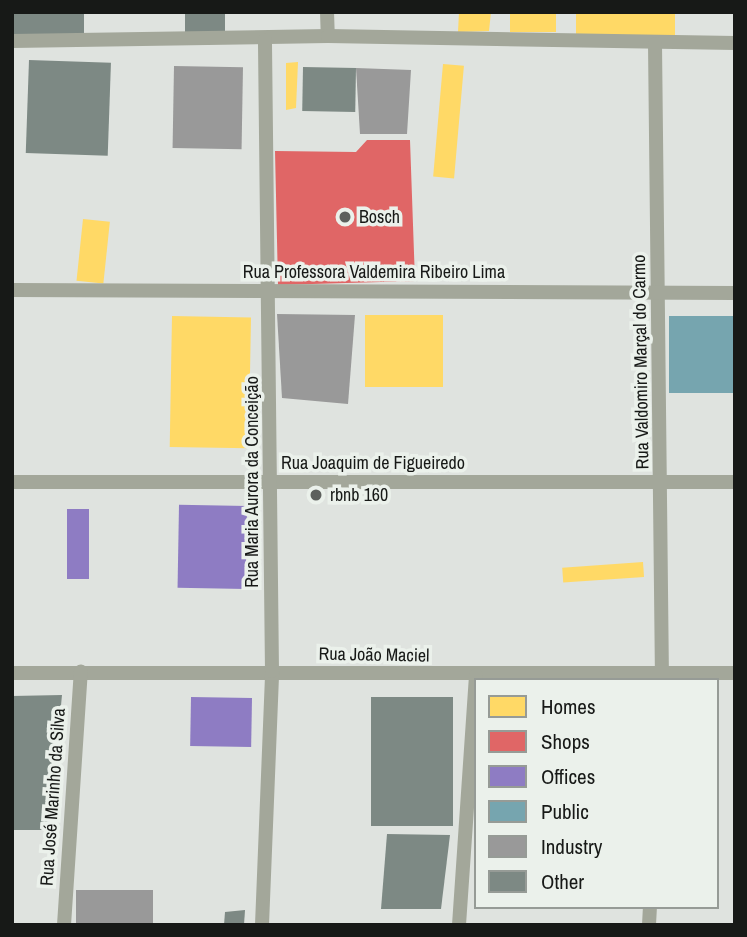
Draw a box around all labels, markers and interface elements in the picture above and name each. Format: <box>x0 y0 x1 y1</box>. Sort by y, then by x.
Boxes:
place label: Bosch <box>359 206 400 228</box>
marker: Bosch <box>337 209 353 225</box>
street label: Rua Valdomiro Marçal do Carmo <box>628 255 654 469</box>
street label: Rua Professora Valdemira Ribeiro Lima <box>243 261 505 283</box>
street label: Rua Maria Aurora da Conceição <box>241 376 263 588</box>
street label: Rua Joaquim de Figueiredo <box>281 452 465 474</box>
place label: rbnb 160 <box>330 484 388 506</box>
marker: rbnb 160 <box>308 487 324 503</box>
street label: Rua João Maciel <box>318 643 430 667</box>
legend <box>474 678 719 909</box>
text: Homes <box>541 692 596 721</box>
street label: Rua José Marinho da Silva <box>36 707 70 887</box>
text: Shops <box>541 727 590 756</box>
text: Offices <box>541 762 595 791</box>
text: Public <box>541 797 589 826</box>
text: Industry <box>541 832 602 861</box>
text: Other <box>541 867 584 896</box>

